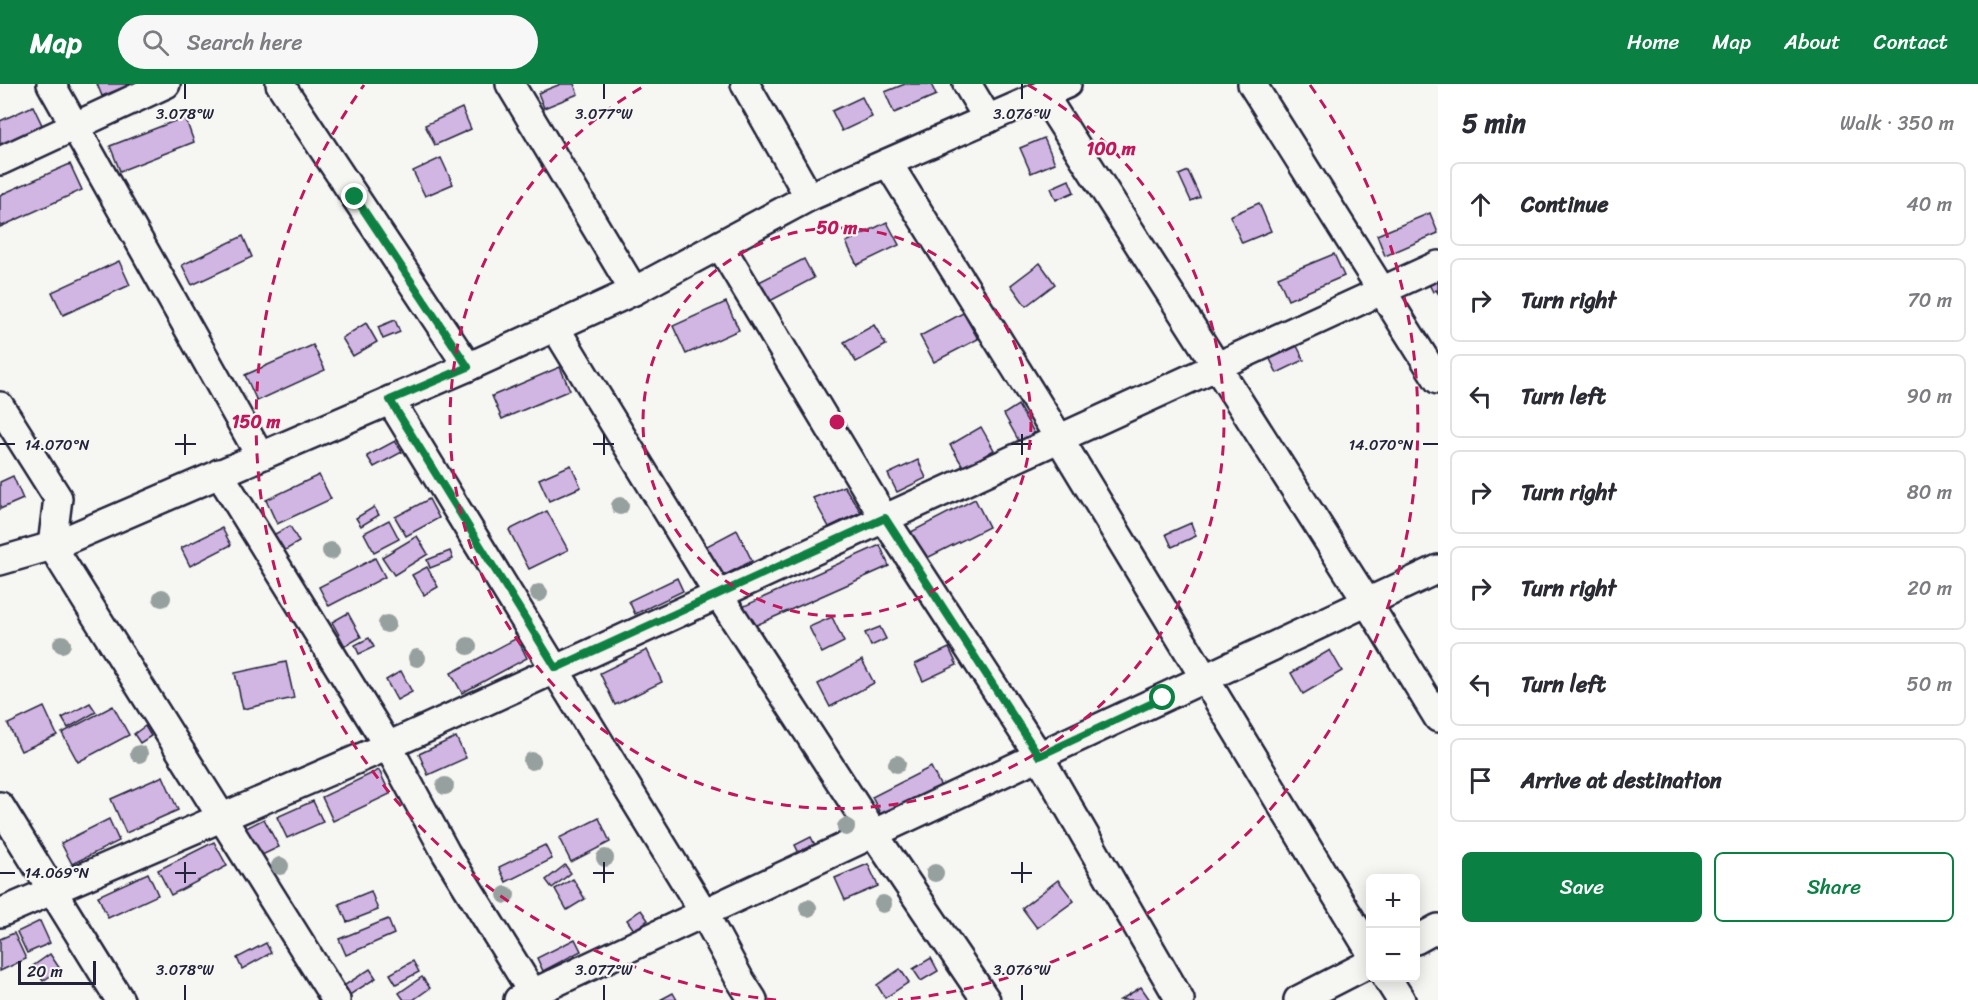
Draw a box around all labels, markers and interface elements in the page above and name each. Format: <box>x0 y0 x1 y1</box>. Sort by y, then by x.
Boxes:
search box <box>118 15 538 69</box>
text: Map <box>30 18 82 67</box>
text: Search here <box>187 23 303 62</box>
text: Home <box>1627 23 1679 61</box>
text: Map <box>1712 23 1751 61</box>
text: About <box>1784 23 1841 61</box>
text: Contact <box>1874 23 1948 61</box>
icon: search <box>139 26 172 59</box>
text: 5 min <box>1462 100 1526 146</box>
text: 3.078°W <box>156 101 214 127</box>
text: 3.077°W <box>575 101 633 127</box>
text: 3.076°W <box>993 101 1051 127</box>
text: Walk · 350 m <box>1840 106 1954 141</box>
text: 100 m <box>1087 133 1136 165</box>
route end <box>341 183 367 209</box>
text: Continue <box>1521 185 1609 224</box>
text: 40 m <box>1906 187 1952 222</box>
icon: ahead <box>1464 188 1497 221</box>
text: 50 m <box>817 212 858 244</box>
text: Turn right <box>1521 281 1616 320</box>
text: 70 m <box>1907 283 1952 318</box>
icon: right <box>1464 284 1497 317</box>
text: Turn left <box>1521 377 1606 416</box>
text: 90 m <box>1907 379 1952 414</box>
icon: left <box>1464 380 1497 413</box>
text: 150 m <box>232 406 280 438</box>
centre of rings <box>827 412 847 432</box>
text: 14.070°N <box>25 432 90 458</box>
text: 14.070°N <box>1349 432 1414 458</box>
text: Turn right <box>1521 473 1616 512</box>
text: 80 m <box>1907 475 1952 510</box>
icon: right <box>1464 476 1497 509</box>
text: Turn right <box>1521 569 1616 608</box>
text: 20 m <box>1907 571 1952 606</box>
icon: right <box>1464 572 1497 605</box>
text: Turn left <box>1521 665 1606 704</box>
text: 50 m <box>1907 667 1952 702</box>
icon: left <box>1464 668 1497 701</box>
route start <box>1149 684 1175 710</box>
text: Arrive at destination <box>1521 761 1722 800</box>
icon: arrive <box>1464 764 1497 797</box>
button: Save <box>1462 852 1702 922</box>
button: Share <box>1714 852 1954 922</box>
text: 14.069°N <box>25 860 90 886</box>
map controls <box>1366 874 1420 982</box>
button: + <box>1366 874 1420 928</box>
button: − <box>1366 928 1420 982</box>
text: 20 m <box>27 957 63 986</box>
text: 3.078°W <box>156 957 214 983</box>
text: 3.077°W <box>575 957 633 983</box>
text: 3.076°W <box>993 957 1051 983</box>
scale bar <box>18 958 96 986</box>

